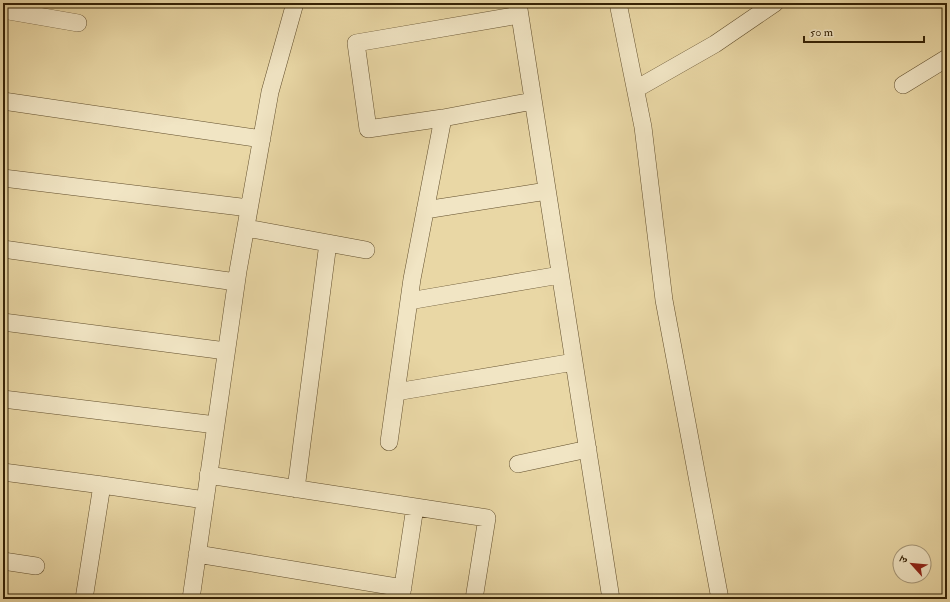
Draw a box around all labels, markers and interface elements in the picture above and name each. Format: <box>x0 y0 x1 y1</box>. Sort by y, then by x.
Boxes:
scale bar <box>804 18 924 44</box>
text: 50 m <box>810 25 834 40</box>
north arrow <box>892 544 932 584</box>
text: उ <box>896 553 911 566</box>

